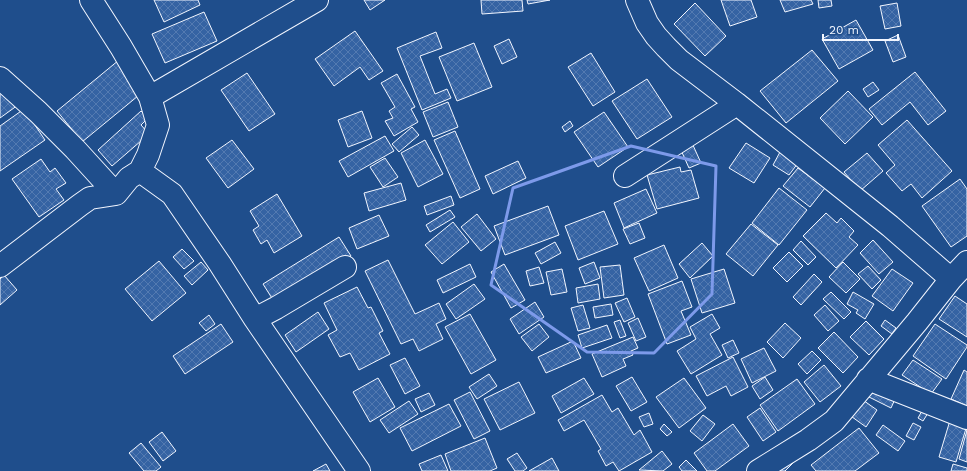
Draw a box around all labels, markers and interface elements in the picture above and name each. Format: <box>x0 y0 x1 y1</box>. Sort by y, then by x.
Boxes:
scale bar <box>823 16 898 42</box>
text: 20 m <box>829 23 859 37</box>

